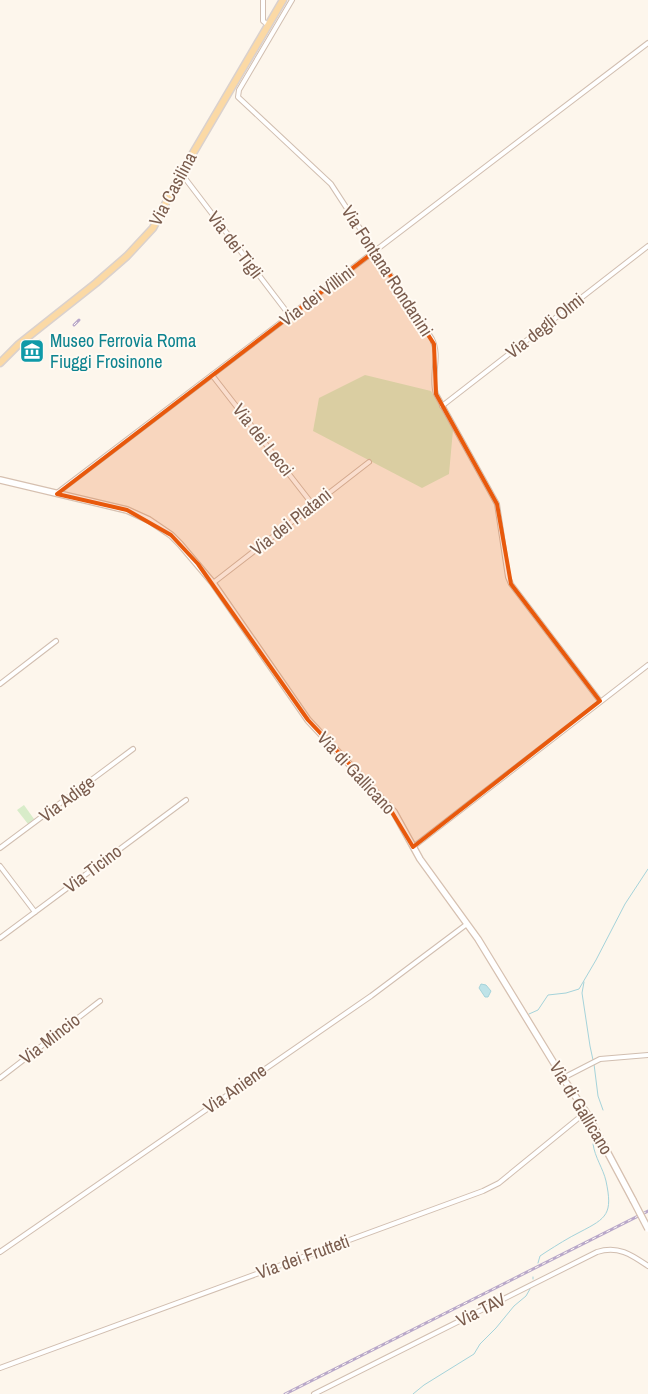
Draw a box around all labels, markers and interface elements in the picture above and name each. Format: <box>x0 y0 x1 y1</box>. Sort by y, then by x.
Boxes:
street label: Via Casilina <box>143 148 202 230</box>
street label: Via Fontana Rondanini <box>336 200 439 341</box>
street label: Via dei Tigli <box>202 206 269 284</box>
street label: Via dei Villini <box>274 259 359 332</box>
street label: Via degli Olmi <box>500 287 589 364</box>
place label: Museo Ferrovia Roma Fiuggi Frosinone <box>50 328 196 374</box>
museum icon: Museo Ferrovia Roma Fiuggi Frosinone <box>19 338 45 364</box>
street label: Via dei Lecci <box>227 398 300 481</box>
street label: Via dei Platani <box>245 482 336 561</box>
street label: Via di Gallicano <box>311 726 401 820</box>
street label: Via Adige <box>34 769 100 828</box>
street label: Via Ticino <box>59 839 127 899</box>
street label: Via Mincio <box>14 1007 85 1070</box>
street label: Via di Gallicano <box>544 1056 619 1159</box>
street label: Via Aniene <box>198 1058 271 1119</box>
street label: Via dei Frutteti <box>253 1228 353 1285</box>
street label: Via TAV <box>452 1286 510 1333</box>

